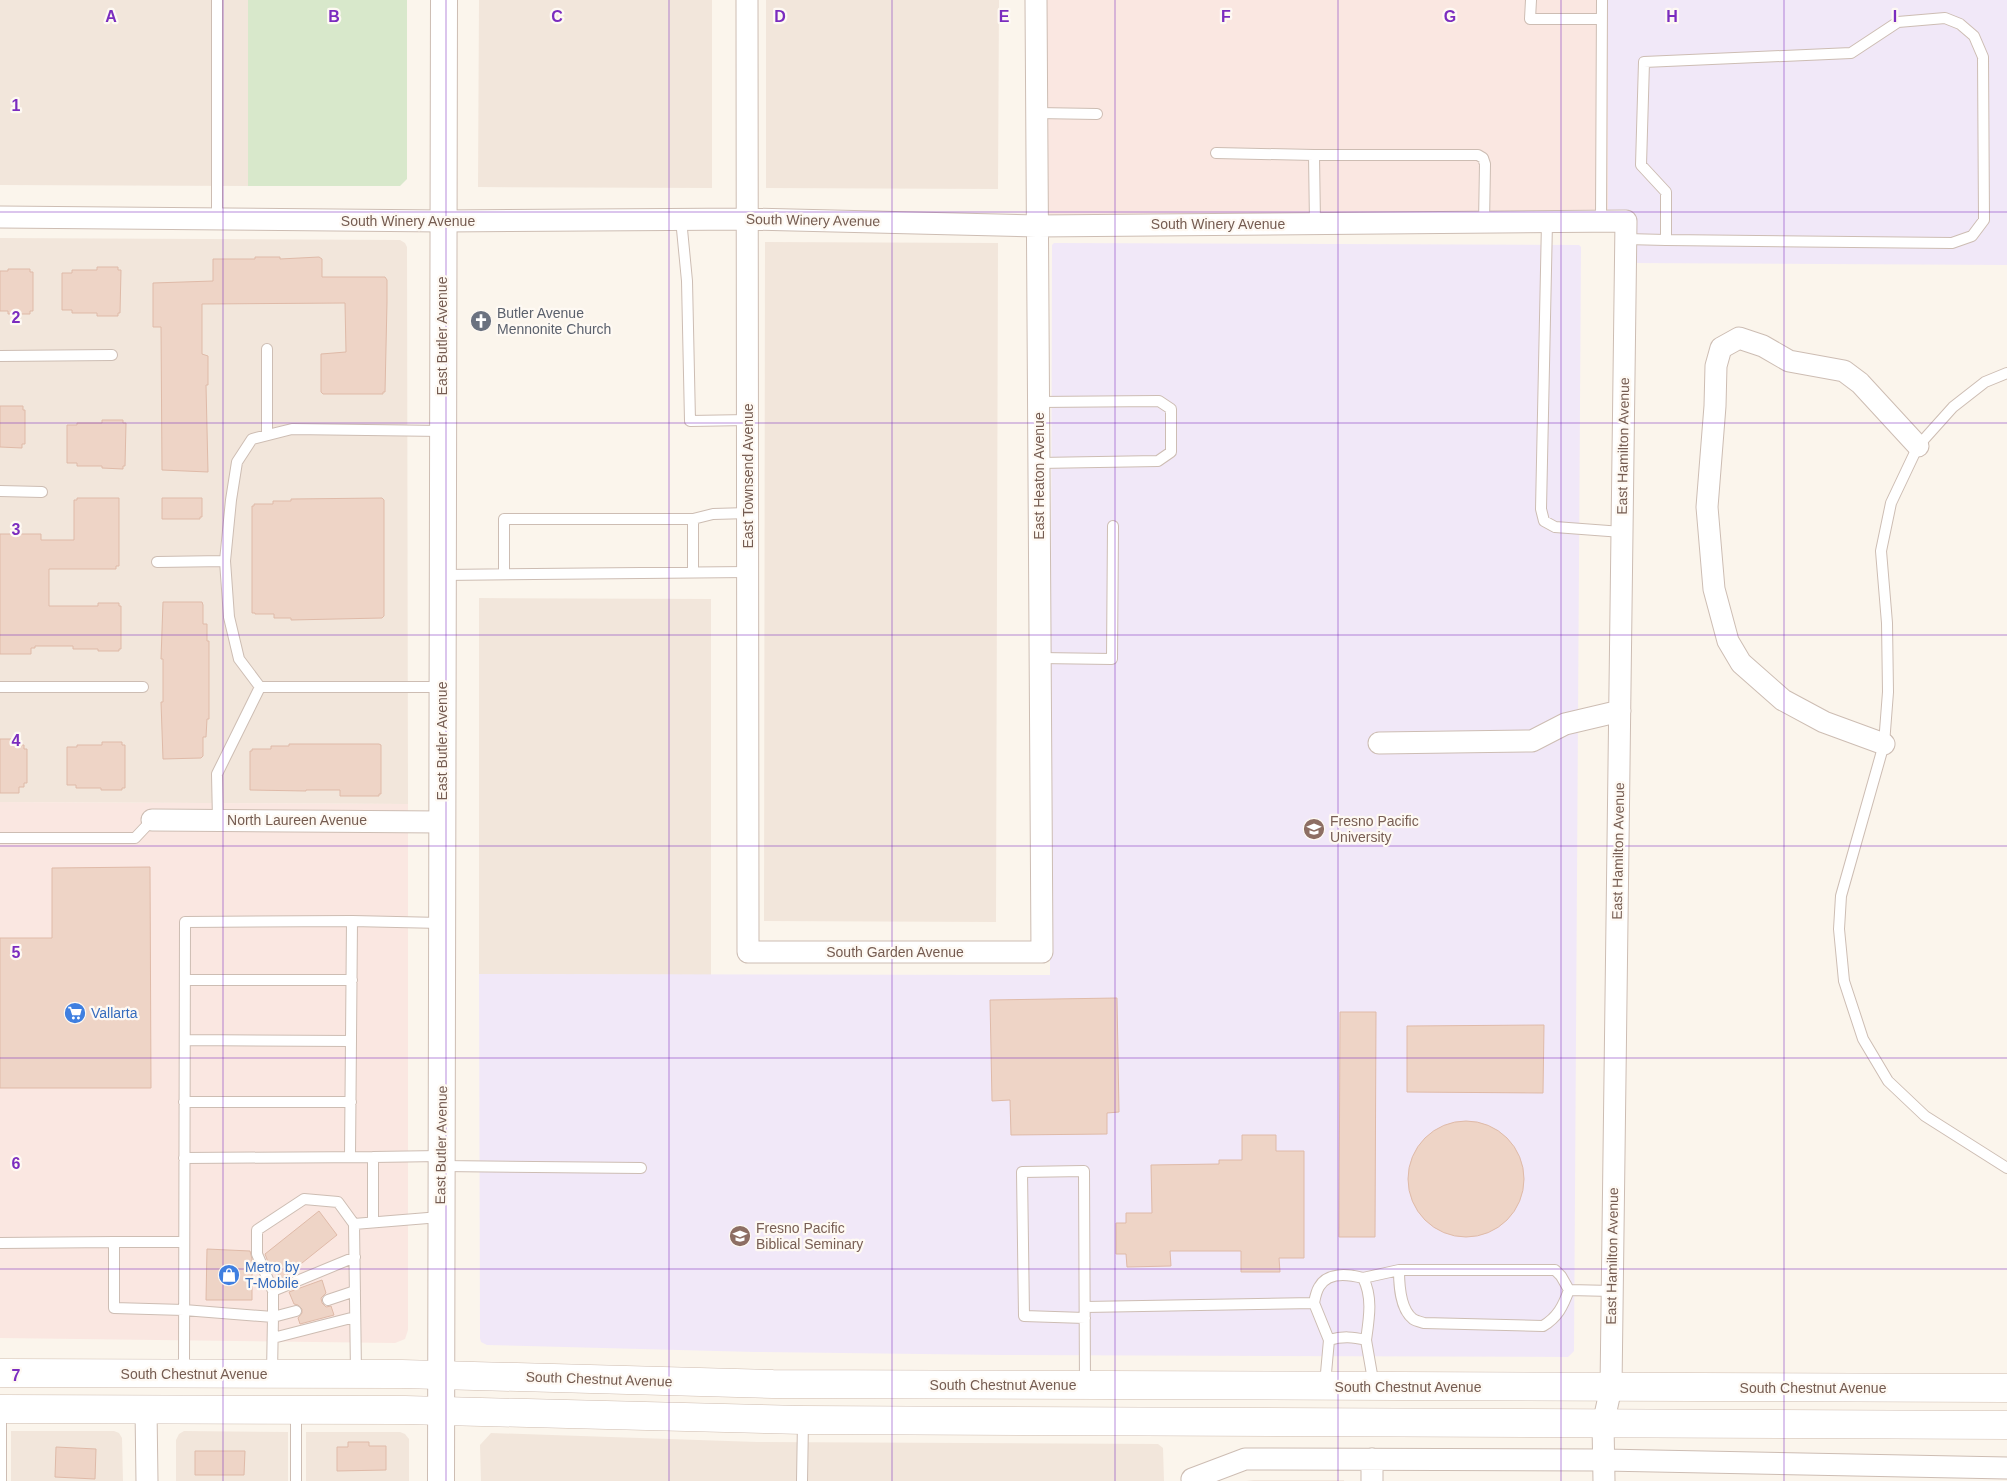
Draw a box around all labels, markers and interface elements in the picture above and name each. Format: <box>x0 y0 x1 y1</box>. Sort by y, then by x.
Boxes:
text: A <box>105 8 117 25</box>
text: B <box>328 8 340 25</box>
text: C <box>551 8 563 25</box>
text: D <box>774 8 786 25</box>
text: E <box>999 8 1010 25</box>
text: F <box>1221 8 1231 25</box>
text: G <box>1444 8 1456 25</box>
text: H <box>1666 8 1678 25</box>
text: I <box>1893 8 1897 25</box>
text: 1 <box>12 97 21 114</box>
street label: South Winery Avenue <box>746 211 881 229</box>
street label: South Winery Avenue <box>341 213 475 229</box>
street label: South Winery Avenue <box>1151 216 1285 232</box>
street label: East Butler Avenue <box>434 276 450 395</box>
place label: Butler Avenue Mennonite Church <box>497 305 611 337</box>
text: 2 <box>12 309 21 326</box>
church icon: Butler Avenue Mennonite Church <box>469 309 493 333</box>
street label: East Hamilton Avenue <box>1614 377 1632 515</box>
street label: East Townsend Avenue <box>740 403 756 549</box>
street label: East Heaton Avenue <box>1031 412 1047 540</box>
text: 3 <box>12 521 21 538</box>
street label: East Butler Avenue <box>434 681 450 800</box>
text: 4 <box>12 732 21 749</box>
street label: East Hamilton Avenue <box>1609 782 1627 920</box>
street label: North Laureen Avenue <box>227 812 367 828</box>
place label: Fresno Pacific University <box>1330 813 1419 845</box>
school or university icon: Fresno Pacific University <box>1302 817 1326 841</box>
text: 5 <box>12 944 21 961</box>
street label: South Garden Avenue <box>826 944 964 960</box>
supermarket icon: Vallarta <box>63 1001 87 1025</box>
place label: Vallarta <box>91 1005 138 1021</box>
street label: East Butler Avenue <box>432 1085 450 1205</box>
text: 6 <box>12 1155 21 1172</box>
street label: East Hamilton Avenue <box>1603 1187 1621 1325</box>
place label: Fresno Pacific Biblical Seminary <box>756 1220 863 1252</box>
school or university icon: Fresno Pacific Biblical Seminary <box>728 1224 752 1248</box>
place label: Metro by T-Mobile <box>245 1259 299 1291</box>
shop icon: Metro by T-Mobile <box>217 1263 241 1287</box>
street label: South Chestnut Avenue <box>121 1366 268 1382</box>
text: 7 <box>12 1367 21 1384</box>
street label: South Chestnut Avenue <box>525 1368 673 1390</box>
street label: South Chestnut Avenue <box>930 1377 1077 1393</box>
street label: South Chestnut Avenue <box>1335 1379 1482 1395</box>
street label: South Chestnut Avenue <box>1740 1380 1887 1396</box>

